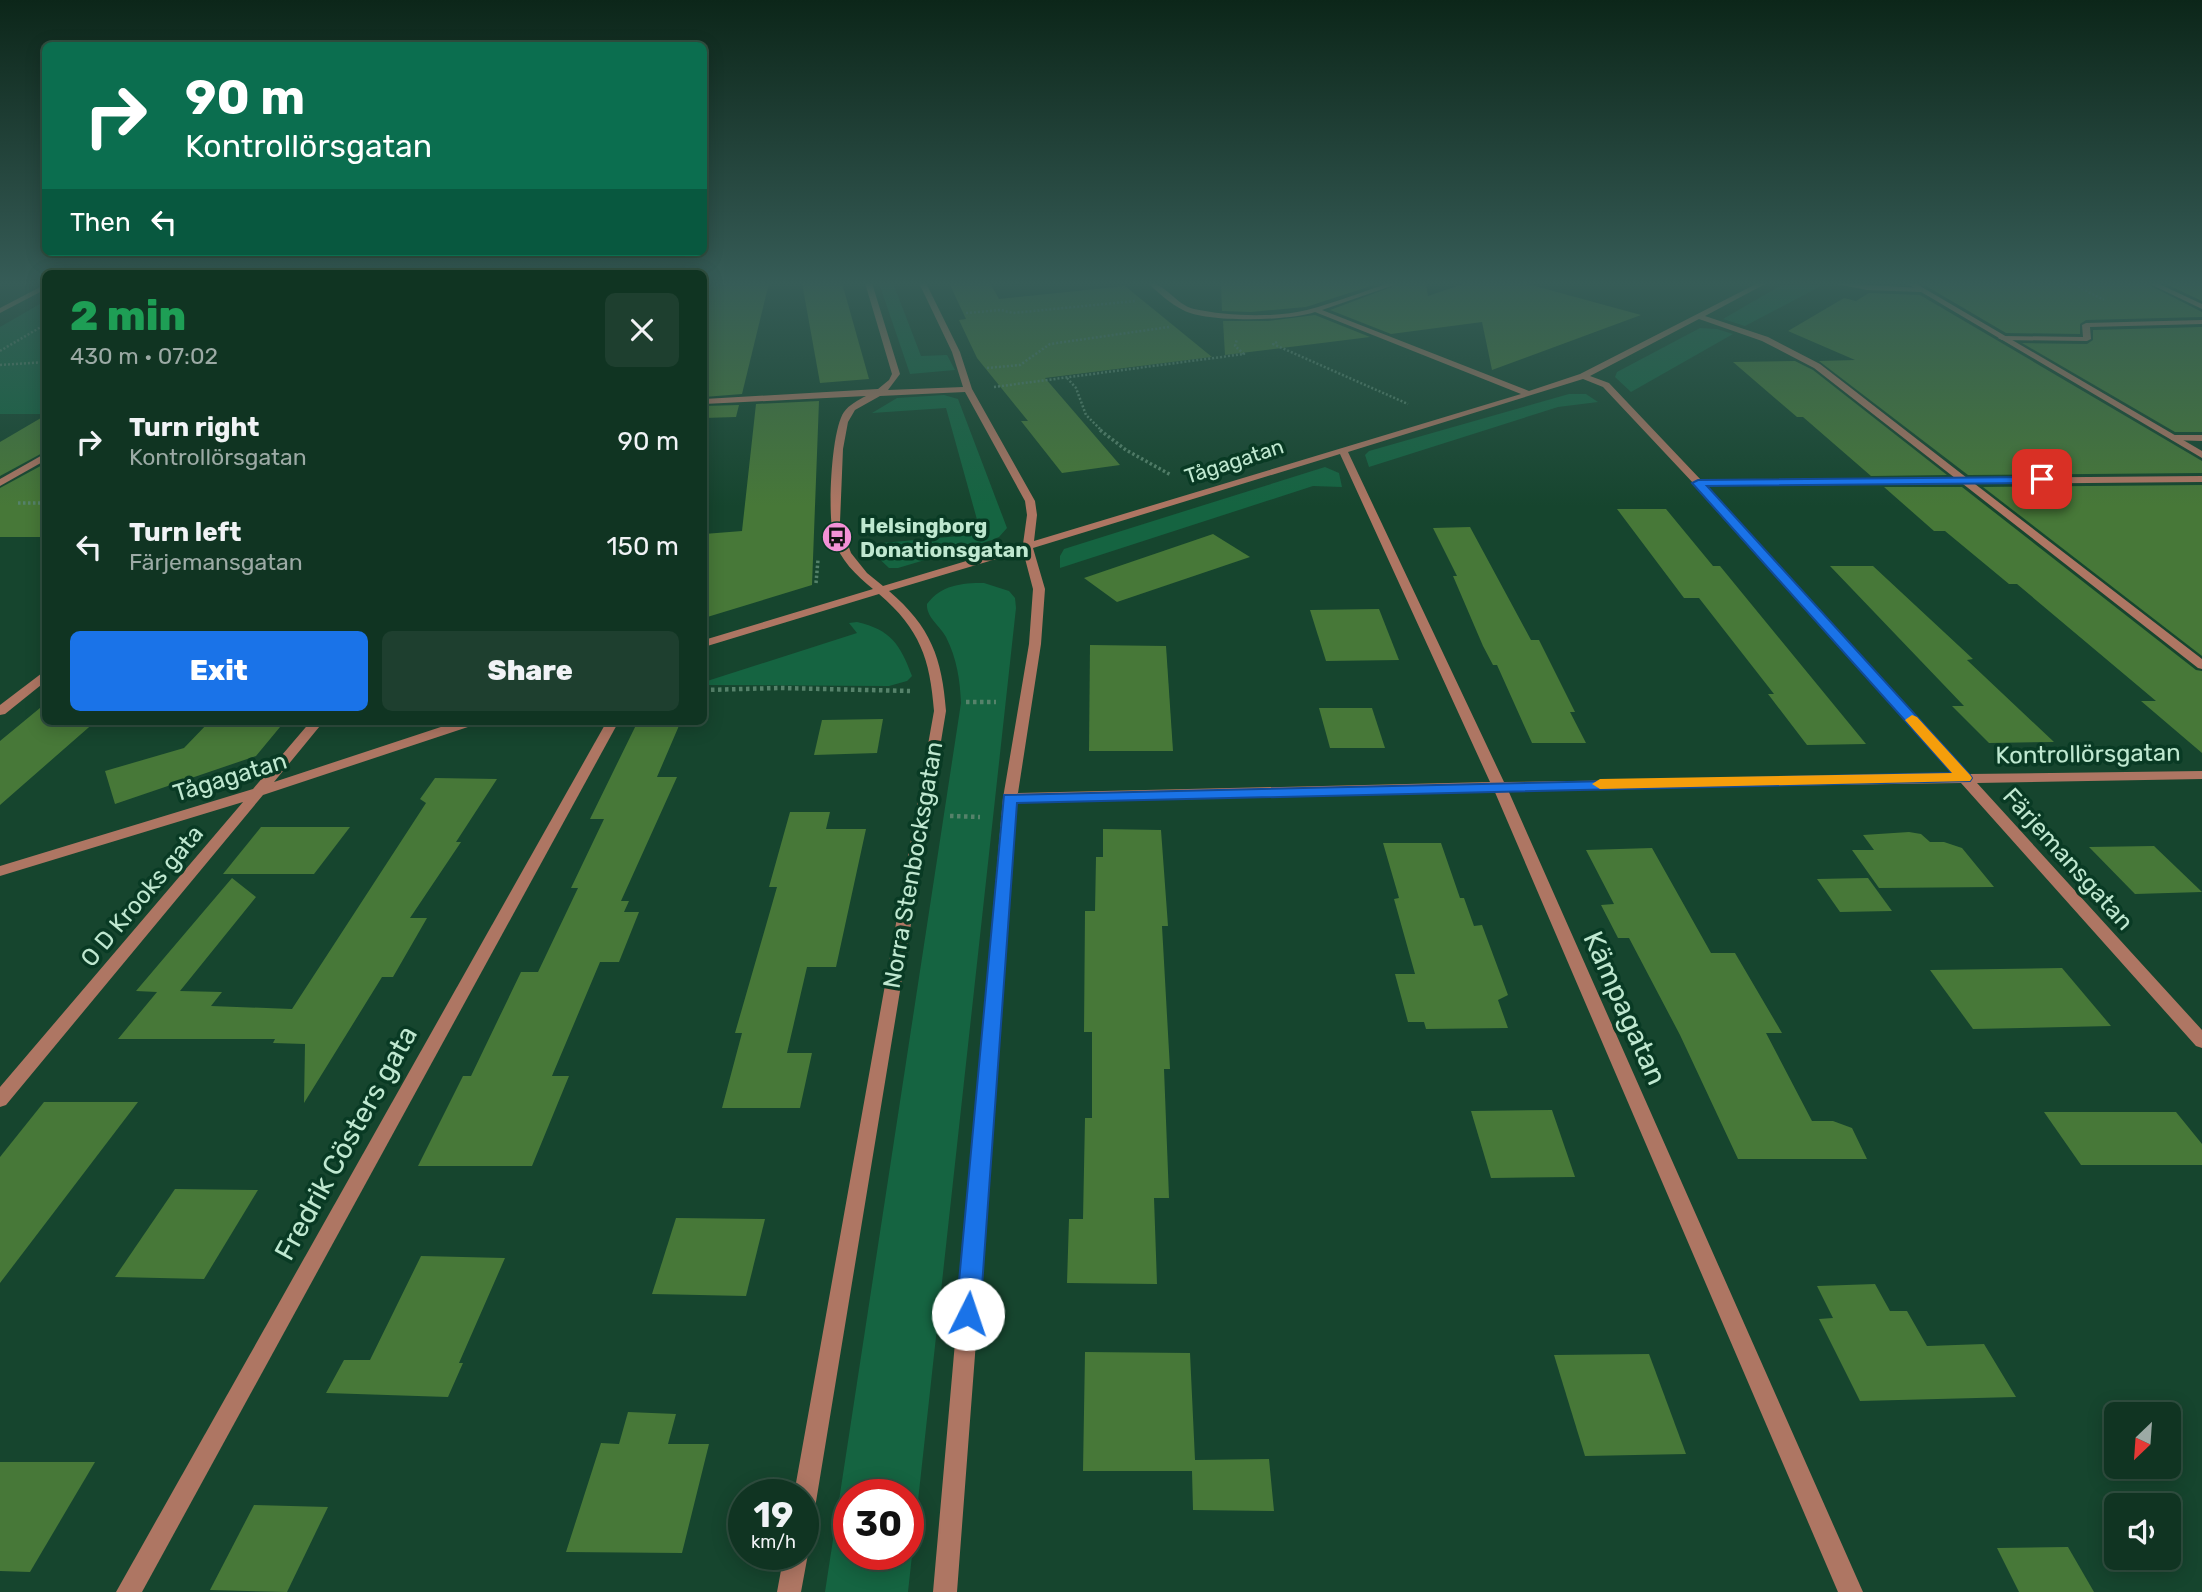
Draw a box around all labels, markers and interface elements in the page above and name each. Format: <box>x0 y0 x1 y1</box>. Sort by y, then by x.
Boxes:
text: 90 m <box>185 68 305 126</box>
icon: right <box>70 70 161 161</box>
text: Kontrollörsgatan <box>185 127 432 165</box>
icon: left <box>145 203 183 241</box>
text: Then <box>70 207 131 238</box>
text: 2 min <box>70 291 186 341</box>
button: close <box>605 293 679 367</box>
text: 430 m · 07:02 <box>70 342 218 370</box>
text: Turn right <box>129 412 259 443</box>
icon: right <box>70 423 108 461</box>
text: 90 m <box>618 426 679 457</box>
street label: Tågagatan <box>1181 433 1287 489</box>
text: Kontrollörsgatan <box>129 443 307 471</box>
pin <box>2012 449 2072 509</box>
icon: arrive <box>2023 460 2061 498</box>
place label: Helsingborg Donationsgatan <box>860 513 1029 562</box>
text: Turn left <box>129 517 241 548</box>
bus stop icon: Helsingborg Donationsgatan <box>820 520 854 554</box>
icon: left <box>70 528 108 566</box>
text: 150 m <box>606 531 679 562</box>
text: Färjemansgatan <box>129 548 303 576</box>
button: Exit <box>70 631 368 711</box>
button: Share <box>382 631 679 711</box>
street label: Kontrollörsgatan <box>1995 738 2181 770</box>
street label: Norra Stenbocksgatan <box>877 739 949 991</box>
street label: Tågagatan <box>170 746 290 808</box>
street label: Färjemansgatan <box>1997 782 2139 936</box>
street label: O D Krooks gata <box>75 820 209 972</box>
street label: Kämpagatan <box>1576 926 1674 1090</box>
street label: Fredrik Cösters gata <box>268 1020 424 1266</box>
position arrow <box>931 1277 1005 1351</box>
north arrow <box>2104 1402 2180 1479</box>
map controls <box>2104 1402 2181 1570</box>
speed limit sign: 30 <box>833 1479 924 1570</box>
button: sound <box>2104 1493 2181 1570</box>
text: 19 <box>754 1494 793 1536</box>
text: km/h <box>751 1531 796 1553</box>

